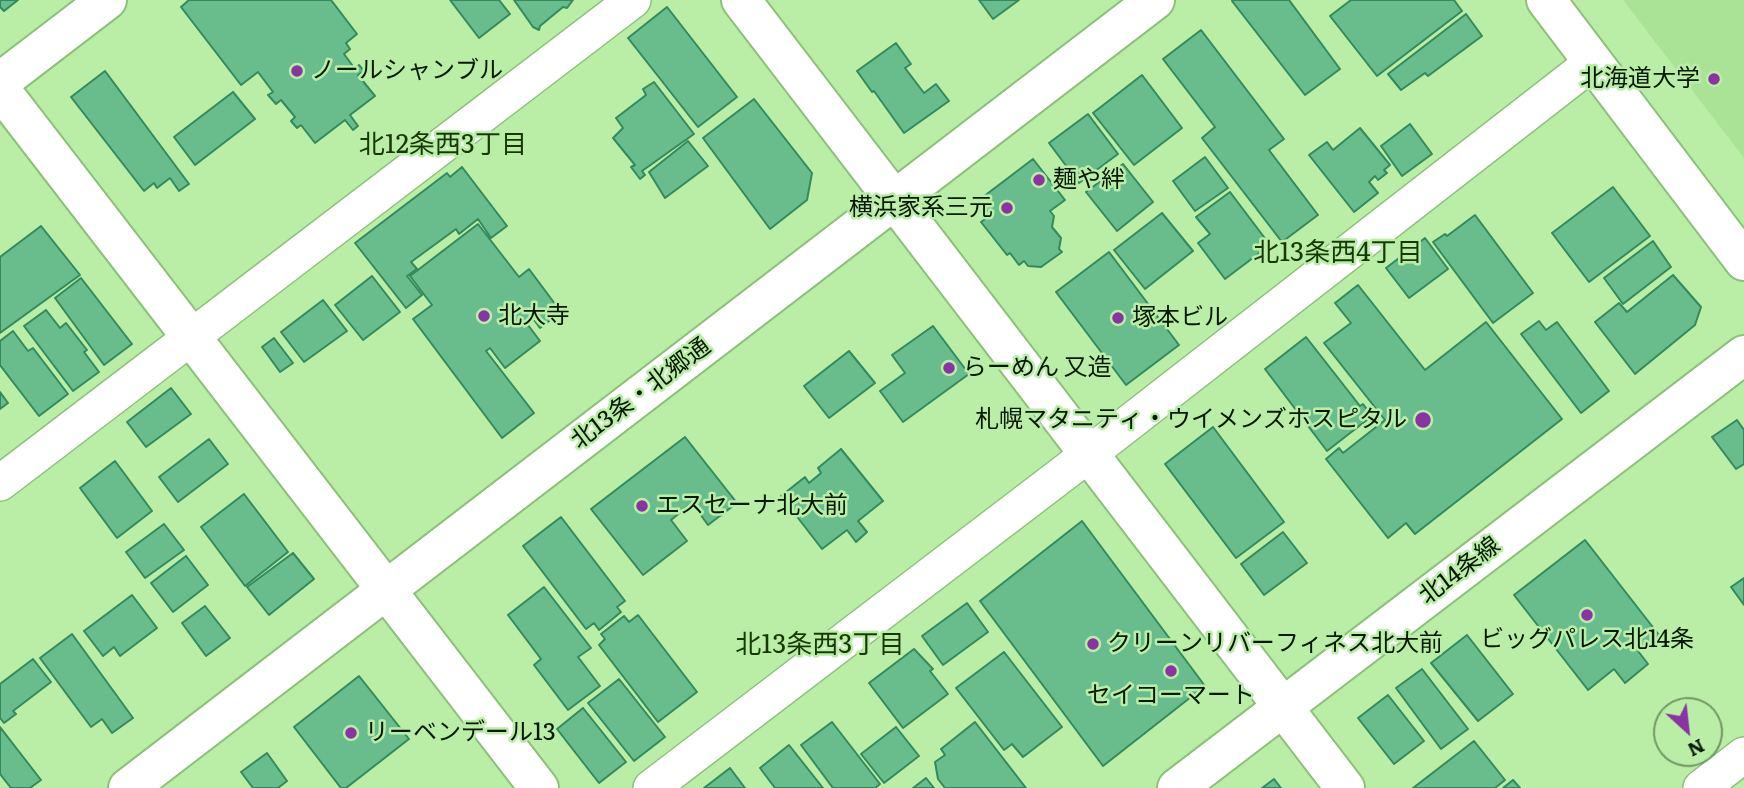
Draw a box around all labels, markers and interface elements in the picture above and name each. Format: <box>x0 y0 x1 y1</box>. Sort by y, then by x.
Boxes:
place label: ノールシャンブル <box>311 57 503 85</box>
marker: ノールシャンブル <box>289 63 305 79</box>
place label: 北海道大学 <box>1580 65 1700 93</box>
marker: 北海道大学 <box>1706 71 1722 87</box>
district label: 北12条西3丁目 <box>359 129 527 161</box>
place label: 麺や絆 <box>1053 166 1125 194</box>
marker: 麺や絆 <box>1031 172 1047 188</box>
place label: 横浜家系三元 <box>849 194 993 222</box>
marker: 横浜家系三元 <box>999 200 1015 216</box>
district label: 北13条西4丁目 <box>1254 237 1422 269</box>
place label: 北大寺 <box>498 302 570 330</box>
place label: 塚本ビル <box>1132 304 1228 332</box>
marker: 北大寺 <box>476 308 492 324</box>
marker: 塚本ビル <box>1110 310 1126 326</box>
street label: 北13条・北郷通 <box>566 332 716 456</box>
place label: らーめん 又造 <box>963 354 1112 382</box>
marker: らーめん 又造 <box>941 360 957 376</box>
place label: 札幌マタニティ・ウイメンズホスピタル <box>975 406 1407 434</box>
marker: 札幌マタニティ・ウイメンズホスピタル <box>1413 410 1433 430</box>
place label: エスセーナ北大前 <box>656 492 848 520</box>
marker: エスセーナ北大前 <box>634 498 650 514</box>
street label: 北14条線 <box>1414 531 1506 611</box>
marker: ビッグパレス北14条 <box>1579 607 1595 623</box>
place label: ビッグパレス北14条 <box>1480 626 1694 654</box>
district label: 北13条西3丁目 <box>736 629 904 661</box>
place label: クリーンリバーフィネス北大前 <box>1107 630 1443 658</box>
marker: クリーンリバーフィネス北大前 <box>1085 636 1101 652</box>
marker: セイコーマート <box>1163 663 1179 679</box>
place label: セイコーマート <box>1087 682 1255 710</box>
north arrow <box>1653 697 1723 767</box>
place label: リーベンデール13 <box>365 719 556 747</box>
marker: リーベンデール13 <box>343 725 359 741</box>
text: N <box>1683 733 1710 765</box>

